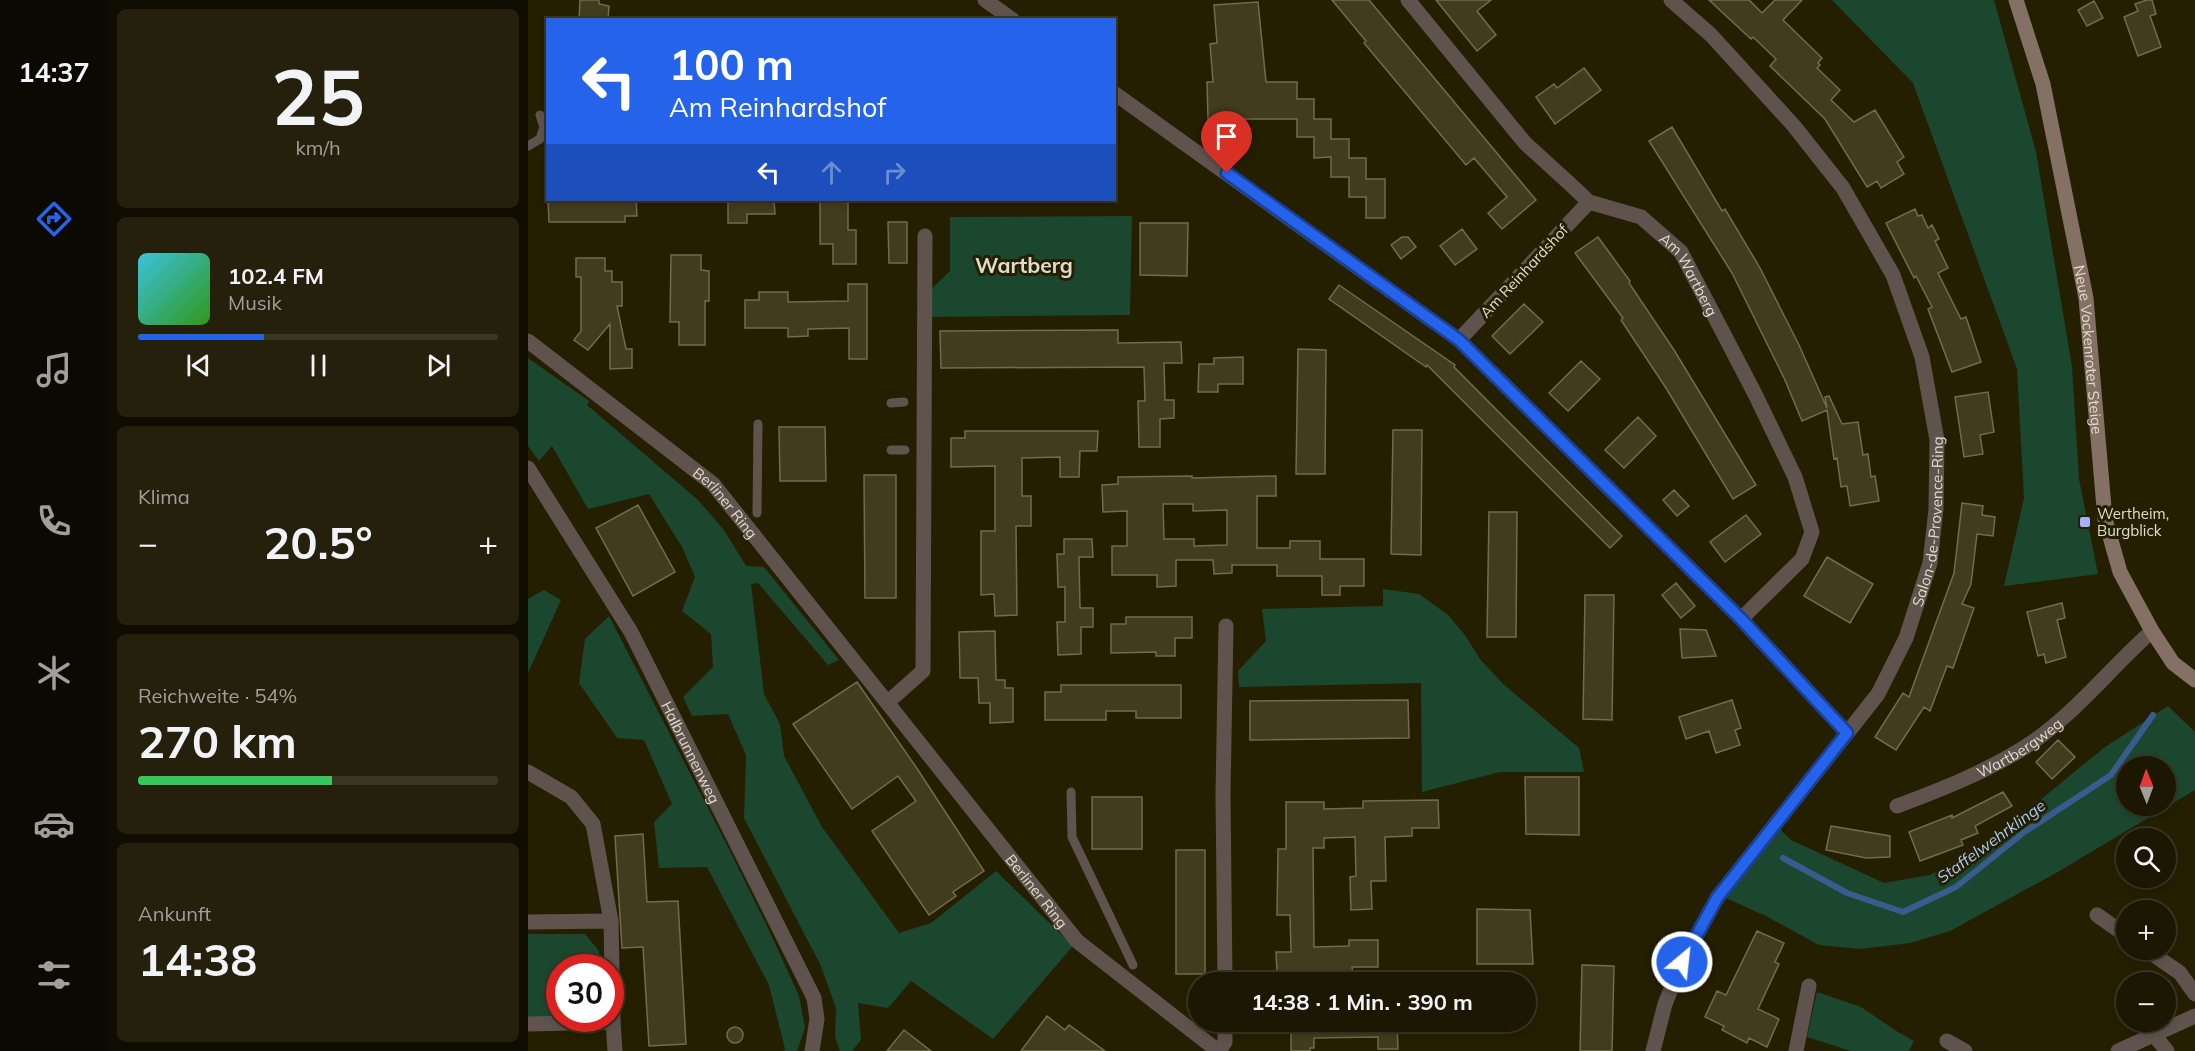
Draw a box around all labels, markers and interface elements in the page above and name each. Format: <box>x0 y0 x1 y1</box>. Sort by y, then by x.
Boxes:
text: 100 m <box>669 38 794 91</box>
icon: left <box>570 42 648 120</box>
text: 25 <box>271 47 365 145</box>
text: 14:37 <box>18 55 90 89</box>
text: Am Reinhardshof <box>669 90 886 124</box>
pin <box>1201 111 1252 173</box>
icon: arrive <box>1210 120 1243 153</box>
text: km/h <box>295 135 341 160</box>
icon: left <box>752 156 785 189</box>
icon: ahead <box>815 156 848 189</box>
icon: right <box>878 156 911 189</box>
icon: directions <box>33 198 75 240</box>
street label: Am Reinhardshof <box>1476 220 1573 322</box>
street label: Am Wartberg <box>1656 228 1722 319</box>
district label: Wartberg <box>975 252 1073 278</box>
text: 102.4 FM <box>228 262 324 290</box>
street label: Neue Vockenroter Steige <box>2070 263 2107 435</box>
text: Musik <box>228 290 282 315</box>
icon: music <box>33 349 75 391</box>
icon: previous <box>182 349 215 382</box>
icon: pause <box>302 349 335 382</box>
icon: next <box>422 349 455 382</box>
street label: Salon-de-Provence-Ring <box>1907 436 1947 609</box>
street label: Berliner Ring <box>689 463 762 542</box>
text: Klima <box>138 484 190 509</box>
icon: phone <box>33 500 75 542</box>
place label: Wertheim, Burgblick <box>2097 504 2169 540</box>
text: 20.5° <box>263 514 373 570</box>
marker: Wertheim, Burgblick <box>2078 515 2092 529</box>
text: − <box>138 522 158 563</box>
text: + <box>478 522 498 563</box>
icon: climate <box>33 652 75 694</box>
text: Reichweite · 54% <box>138 683 297 708</box>
street label: Halbrunnenweg <box>658 698 725 806</box>
text: 270 km <box>138 713 297 769</box>
street label: Wartbergweg <box>1973 713 2066 781</box>
north arrow <box>2116 756 2176 816</box>
map controls <box>2116 756 2176 1032</box>
water label: Staffelwehrklinge <box>1933 795 2049 887</box>
icon: car <box>33 803 75 845</box>
button: search <box>2116 828 2176 888</box>
street label: Berliner Ring <box>1002 850 1072 932</box>
button: + <box>2116 900 2176 960</box>
text: Ankunft <box>138 901 211 926</box>
position arrow <box>1650 930 1714 994</box>
text: 14:38 <box>138 931 257 987</box>
icon: filters <box>33 954 75 996</box>
speed limit sign: 30 <box>546 954 624 1032</box>
button: − <box>2116 972 2176 1032</box>
text: 14:38 · 1 Min. · 390 m <box>1251 988 1473 1016</box>

